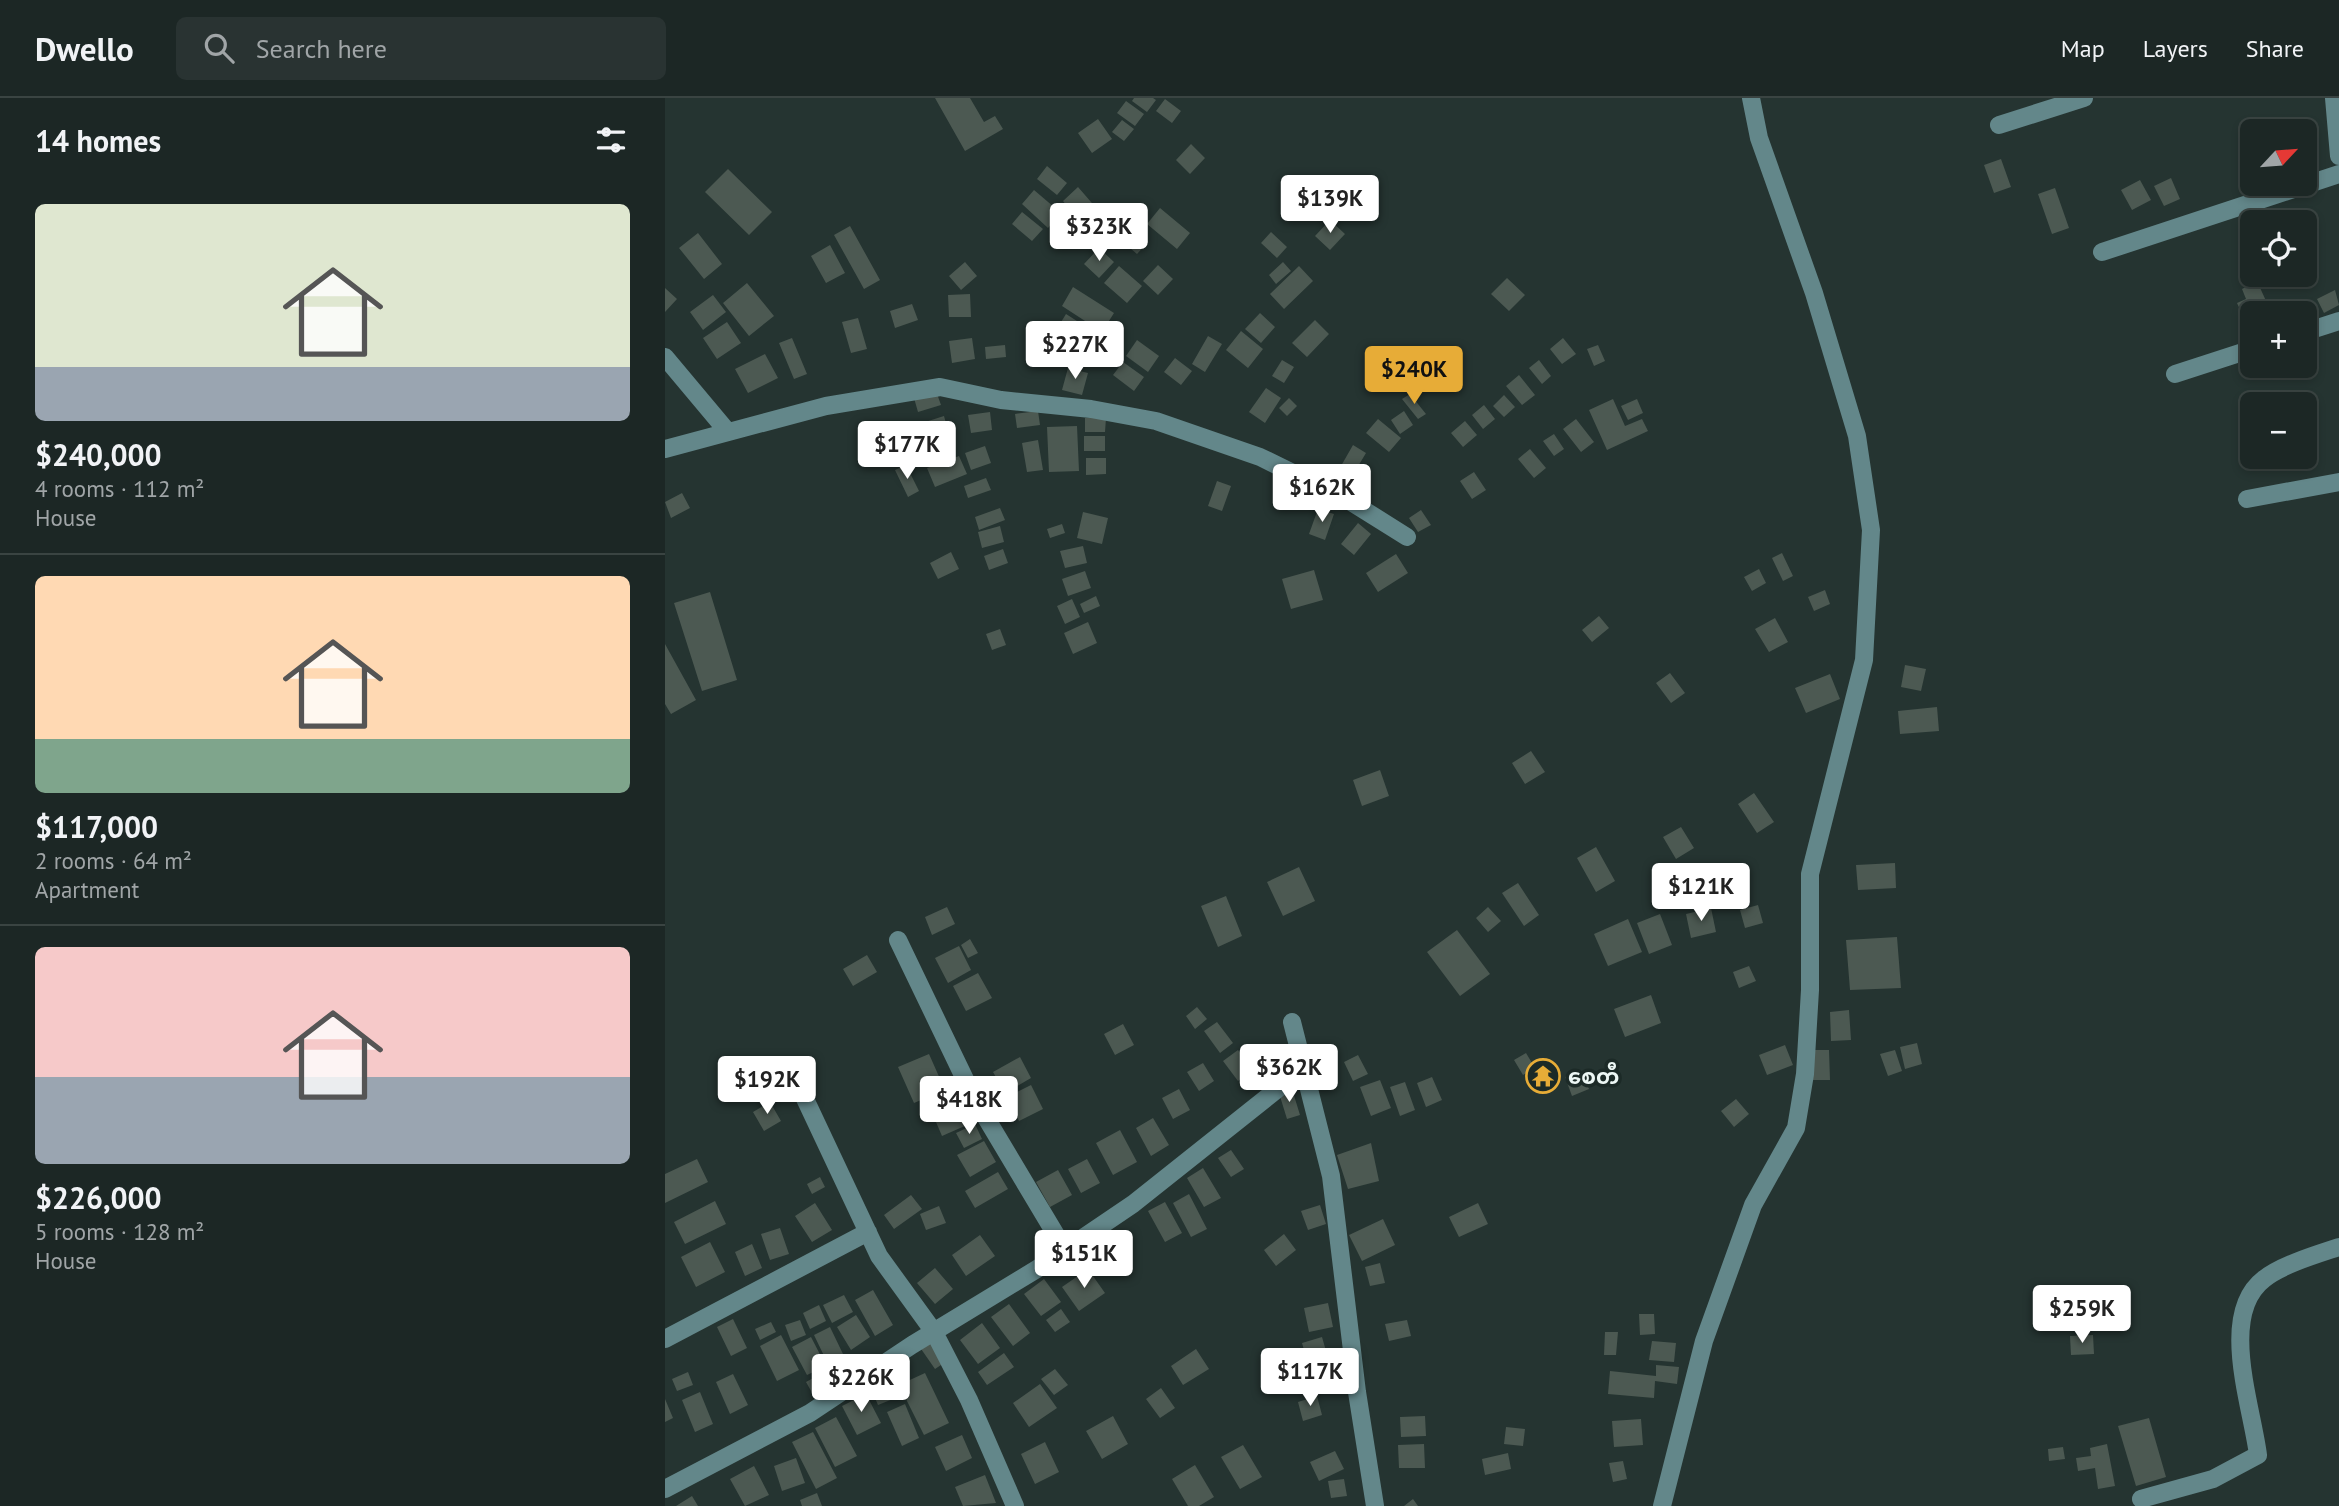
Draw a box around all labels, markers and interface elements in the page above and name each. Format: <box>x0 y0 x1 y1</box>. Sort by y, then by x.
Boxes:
search box <box>176 17 666 80</box>
text: Dwello <box>35 27 134 70</box>
icon: search <box>200 29 238 67</box>
text: Search here <box>256 32 387 65</box>
text: Map <box>2061 33 2105 64</box>
text: Layers <box>2143 33 2208 64</box>
text: Share <box>2246 33 2304 64</box>
north arrow <box>2240 119 2317 196</box>
map controls <box>2240 119 2317 469</box>
text: 14 homes <box>35 121 161 160</box>
icon: filters <box>592 121 630 159</box>
pin: $139K <box>1281 176 1379 235</box>
text: $139K <box>1297 183 1363 212</box>
pin: $323K <box>1050 204 1148 263</box>
button: locate <box>2240 210 2317 287</box>
text: $323K <box>1066 211 1132 240</box>
icon: home <box>270 249 396 375</box>
button: + <box>2240 301 2317 378</box>
pin: $227K <box>1026 322 1124 381</box>
text: $227K <box>1042 329 1108 358</box>
pin: $240K <box>1365 346 1463 406</box>
text: $240K <box>1381 354 1447 383</box>
button: − <box>2240 392 2317 469</box>
pin: $177K <box>858 422 956 481</box>
text: $177K <box>874 429 940 458</box>
text: $240,000 <box>35 435 162 474</box>
pin: $162K <box>1273 464 1371 524</box>
text: $162K <box>1289 472 1355 501</box>
text: 4 rooms · 112 m² <box>35 474 204 503</box>
text: House <box>35 503 97 532</box>
icon: home <box>270 621 396 747</box>
text: $117,000 <box>35 807 158 846</box>
text: 2 rooms · 64 m² <box>35 846 192 875</box>
pin: $121K <box>1652 864 1750 923</box>
text: $121K <box>1668 871 1734 900</box>
text: Apartment <box>35 875 139 904</box>
icon: home <box>270 992 396 1118</box>
pin: $362K <box>1240 1044 1338 1104</box>
text: $362K <box>1256 1052 1322 1081</box>
pin: $192K <box>718 1056 816 1116</box>
temple icon: စေတီ <box>1524 1057 1562 1095</box>
place label: စေတီ <box>1568 1062 1619 1090</box>
text: $192K <box>734 1064 800 1093</box>
pin: $418K <box>920 1076 1018 1136</box>
text: $418K <box>936 1084 1002 1113</box>
text: $226,000 <box>35 1178 162 1217</box>
text: 5 rooms · 128 m² <box>35 1217 204 1246</box>
pin: $151K <box>1035 1230 1133 1290</box>
text: $151K <box>1051 1238 1117 1267</box>
text: House <box>35 1246 97 1275</box>
pin: $259K <box>2033 1286 2131 1345</box>
text: $259K <box>2049 1293 2115 1322</box>
pin: $117K <box>1261 1348 1359 1408</box>
pin: $226K <box>812 1354 910 1414</box>
text: $117K <box>1277 1356 1343 1385</box>
text: $226K <box>828 1362 894 1391</box>

